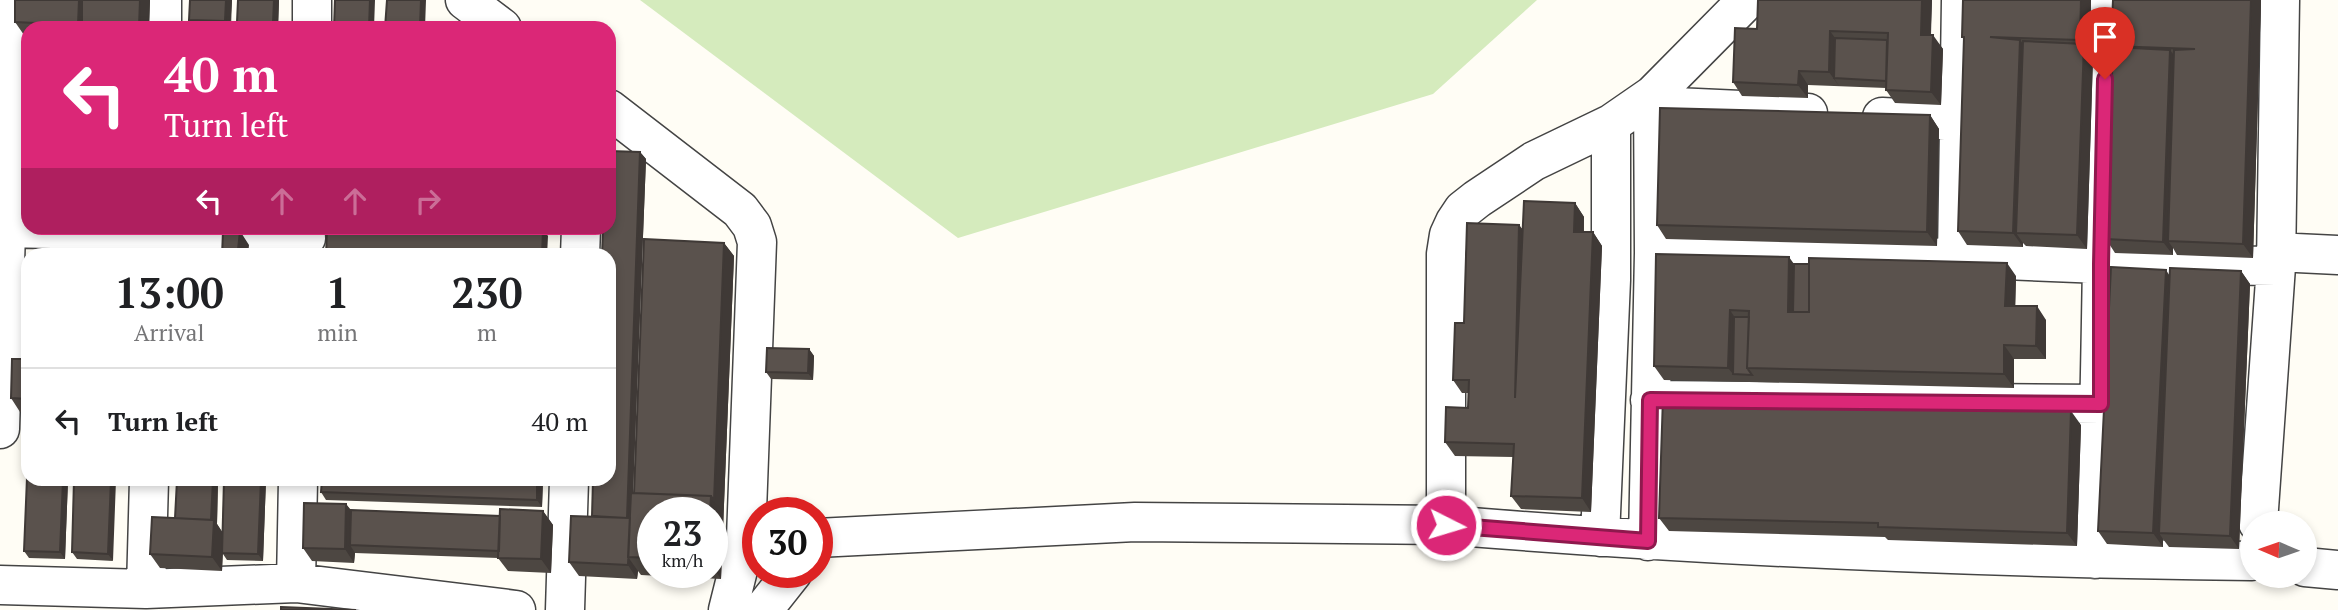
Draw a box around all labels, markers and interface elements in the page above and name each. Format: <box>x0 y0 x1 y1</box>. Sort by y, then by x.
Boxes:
pin <box>2075 7 2135 79</box>
icon: arrive <box>2086 18 2124 56</box>
text: 40 m <box>164 41 278 106</box>
icon: left <box>49 49 140 140</box>
text: Turn left <box>164 104 288 146</box>
icon: left <box>190 182 228 220</box>
icon: ahead <box>263 182 301 220</box>
icon: ahead <box>336 182 374 220</box>
icon: right <box>409 182 447 220</box>
text: 13:00 <box>115 264 224 320</box>
text: 1 <box>326 264 349 320</box>
text: 230 <box>451 264 522 320</box>
text: Arrival <box>134 317 204 348</box>
text: min <box>317 317 358 348</box>
text: m <box>477 317 497 348</box>
icon: left <box>49 402 87 440</box>
text: Turn left <box>108 404 218 438</box>
text: 40 m <box>532 404 588 438</box>
position arrow <box>1409 488 1483 562</box>
speed limit sign: 30 <box>742 497 833 588</box>
text: 23 <box>663 510 702 556</box>
north arrow <box>2240 511 2317 588</box>
map controls <box>2240 511 2317 588</box>
text: km/h <box>662 548 703 572</box>

